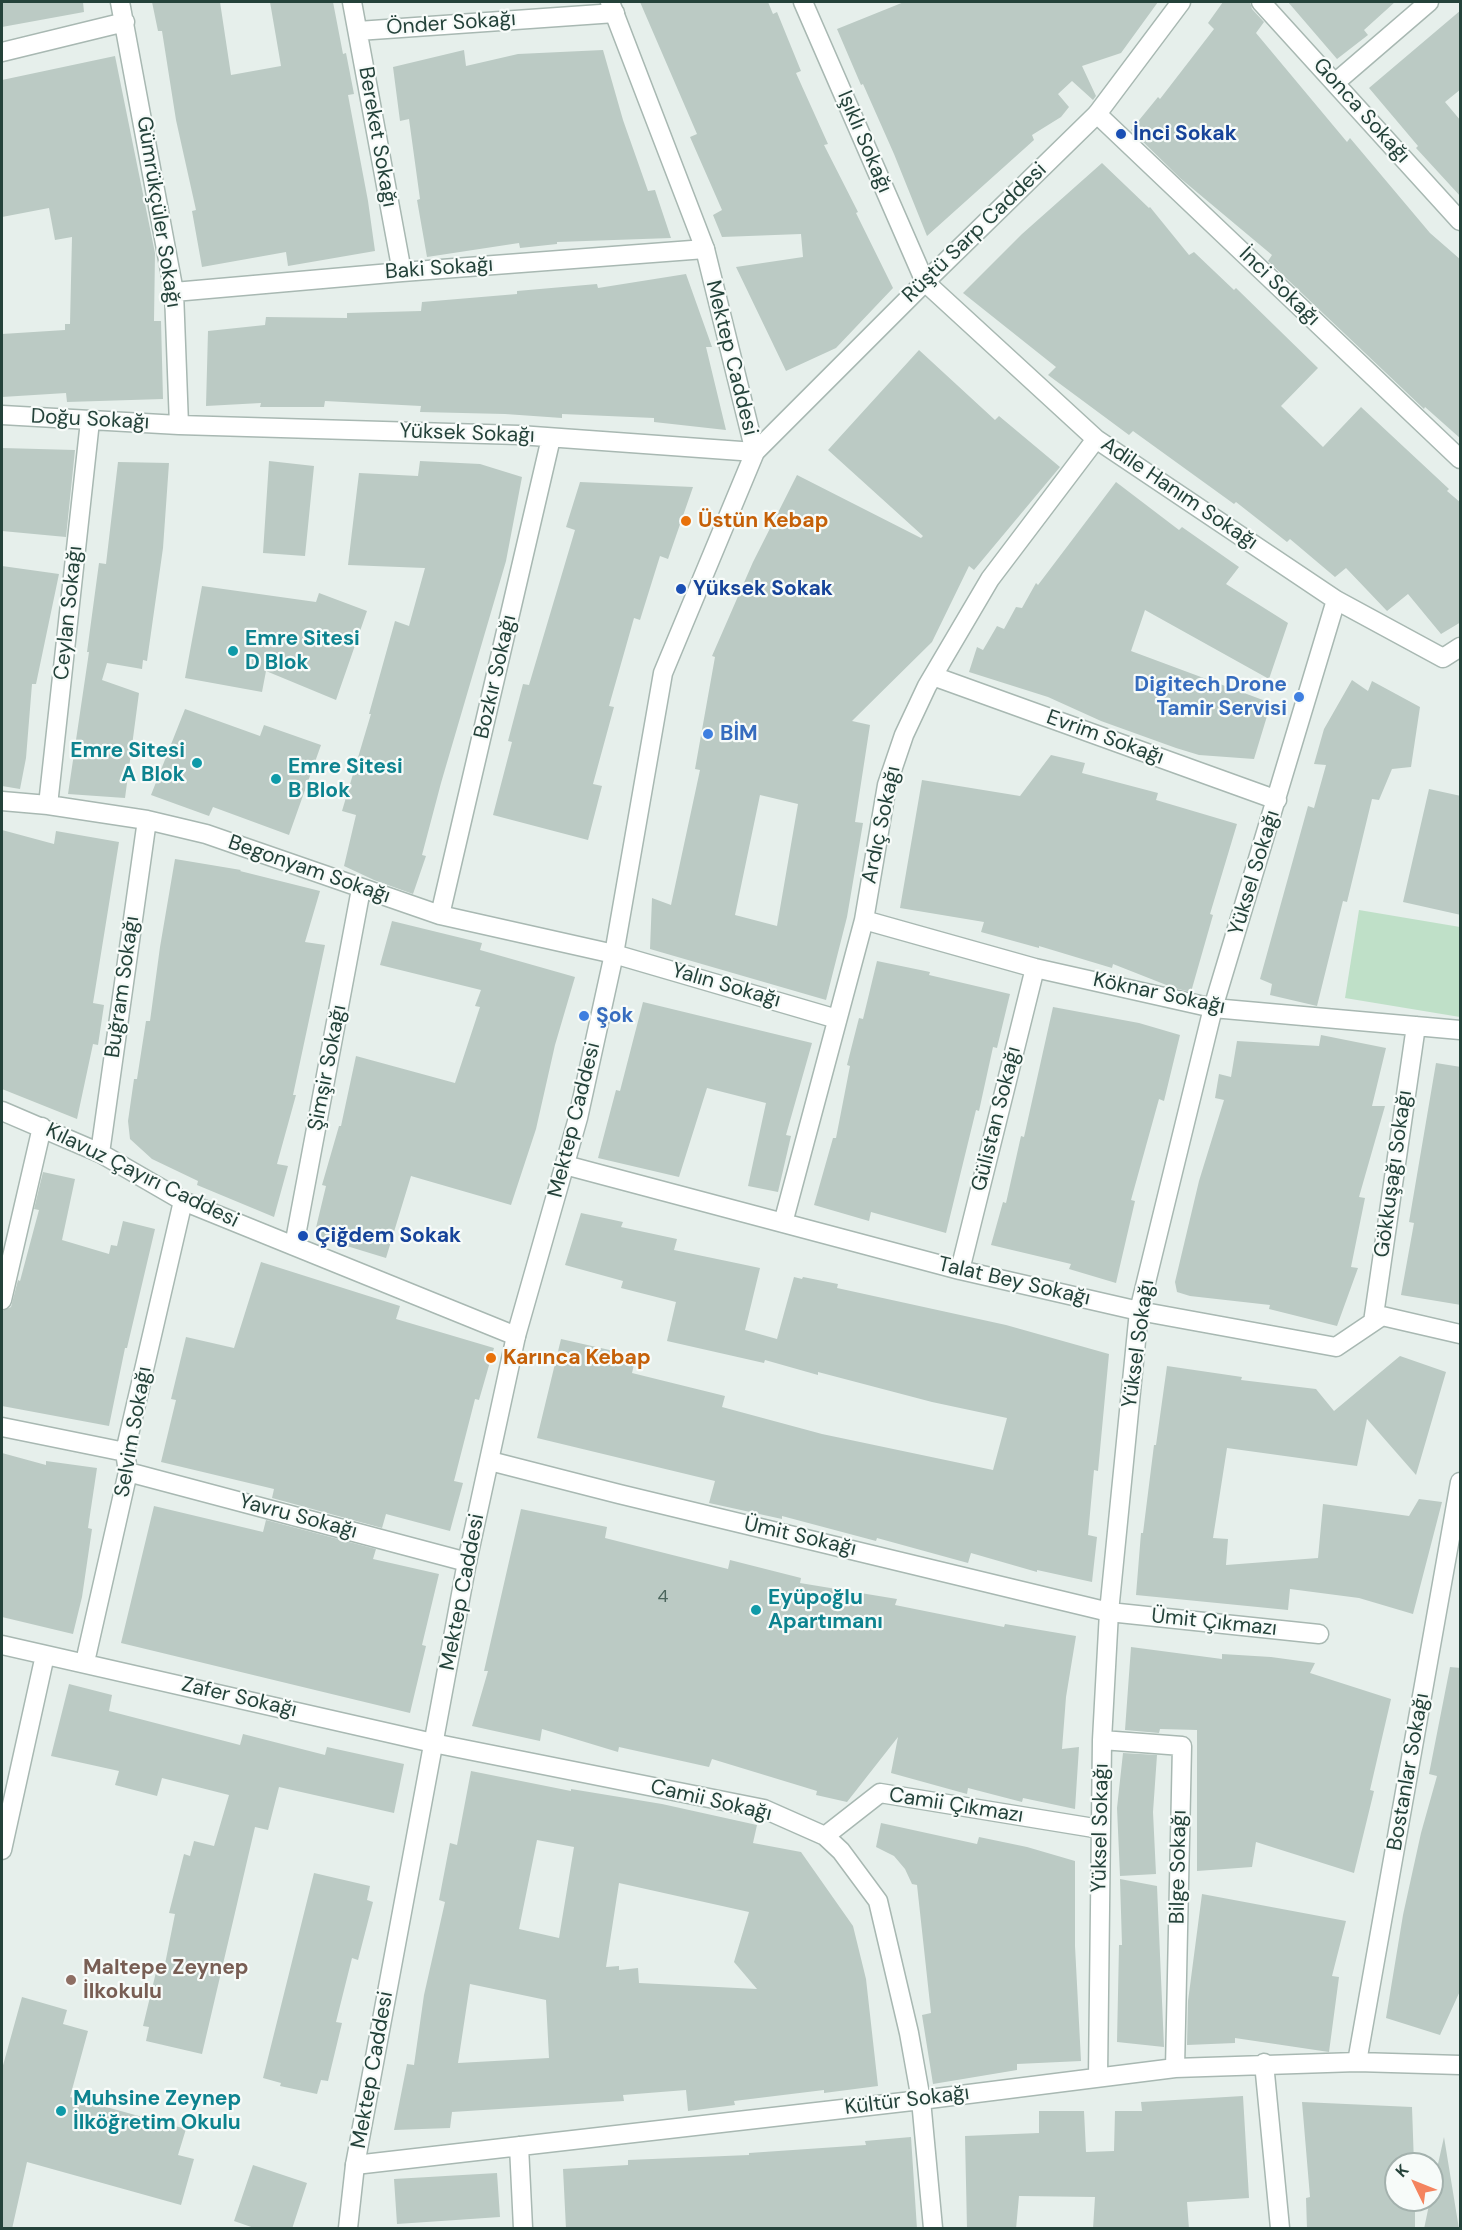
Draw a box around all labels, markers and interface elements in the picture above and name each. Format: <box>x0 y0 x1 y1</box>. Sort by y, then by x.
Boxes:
street label: Önder Sokağı <box>385 7 517 41</box>
street label: Gonca Sokağı <box>1307 53 1415 169</box>
street label: Bereket Sokağı <box>352 65 402 209</box>
street label: Işıklı Sokağı <box>831 87 897 197</box>
street label: Gümrükçüler Sokağı <box>130 115 186 309</box>
place label: İnci Sokak <box>1133 121 1237 147</box>
marker: İnci Sokak <box>1114 127 1128 141</box>
street label: Rüştü Sarp Caddesi <box>898 158 1052 308</box>
street label: İnci Sokağı <box>1233 242 1325 332</box>
street label: Baki Sokağı <box>384 253 494 285</box>
street label: Mektep Caddesi <box>700 278 762 438</box>
street label: Doğu Sokağı <box>30 404 150 436</box>
street label: Yüksek Sokağı <box>399 419 535 449</box>
street label: Adile Hanım Sokağı <box>1096 432 1262 556</box>
place label: Üstün Kebap <box>698 508 828 534</box>
marker: Üstün Kebap <box>679 514 693 528</box>
street label: Ceylan Sokağı <box>49 545 89 681</box>
place label: Yüksek Sokak <box>693 576 833 602</box>
marker: Yüksek Sokak <box>674 582 688 596</box>
street label: Bozkır Sokağı <box>470 613 522 741</box>
place label: Emre Sitesi D Blok <box>245 626 360 676</box>
marker: Emre Sitesi D Blok <box>226 644 240 658</box>
place label: Digitech Drone Tamir Servisi <box>1134 672 1287 722</box>
marker: Digitech Drone Tamir Servisi <box>1292 690 1306 704</box>
street label: Evrim Sokağı <box>1043 705 1167 771</box>
place label: BİM <box>720 721 758 747</box>
marker: BİM <box>701 727 715 741</box>
place label: Emre Sitesi A Blok <box>70 738 185 788</box>
place label: Emre Sitesi B Blok <box>288 754 403 804</box>
marker: Emre Sitesi A Blok <box>190 756 204 770</box>
street label: Ardıç Sokağı <box>857 764 907 886</box>
marker: Emre Sitesi B Blok <box>269 772 283 786</box>
street label: Yüksel Sokağı <box>1224 807 1286 939</box>
street label: Begonyam Sokağı <box>225 830 393 910</box>
street label: Buğram Sokağı <box>101 915 145 1059</box>
street label: Yalın Sokağı <box>669 958 783 1014</box>
street label: Köknar Sokağı <box>1091 968 1227 1020</box>
street label: Şimşir Sokağı <box>303 1003 353 1133</box>
place label: Şok <box>596 1003 634 1029</box>
marker: Şok <box>577 1009 591 1023</box>
street label: Mektep Caddesi <box>544 1040 606 1200</box>
street label: Gülistan Sokağı <box>967 1044 1027 1194</box>
street label: Gökkuşağı Sokağı <box>1370 1089 1418 1259</box>
street label: Kılavuz Çayırı Caddesi <box>41 1118 243 1234</box>
place label: Çiğdem Sokak <box>315 1223 461 1249</box>
marker: Çiğdem Sokak <box>296 1229 310 1243</box>
street label: Talat Bey Sokağı <box>935 1252 1093 1312</box>
street label: Yüksel Sokağı <box>1118 1278 1160 1410</box>
place label: Karınca Kebap <box>503 1345 651 1371</box>
marker: Karınca Kebap <box>484 1351 498 1365</box>
street label: Selvim Sokağı <box>110 1365 158 1499</box>
street label: Yavru Sokağı <box>236 1489 360 1545</box>
street label: Mektep Caddesi <box>435 1512 491 1672</box>
street label: Ümit Sokağı <box>741 1512 859 1562</box>
place label: Eyüpoğlu Apartımanı <box>768 1585 883 1635</box>
house number: 4 <box>658 1586 668 1608</box>
marker: Eyüpoğlu Apartımanı <box>749 1603 763 1617</box>
street label: Ümit Çıkmazı <box>1150 1604 1278 1642</box>
street label: Zafer Sokağı <box>179 1672 299 1724</box>
street label: Bostanlar Sokağı <box>1383 1691 1435 1853</box>
street label: Yüksel Sokağı <box>1087 1763 1115 1893</box>
street label: Camii Sokağı <box>648 1775 774 1827</box>
street label: Camii Çıkmazı <box>887 1783 1025 1829</box>
street label: Bilge Sokağı <box>1165 1810 1193 1924</box>
place label: Maltepe Zeynep İlkokulu <box>83 1955 249 2005</box>
marker: Maltepe Zeynep İlkokulu <box>64 1973 78 1987</box>
street label: Mektep Caddesi <box>347 1989 399 2151</box>
street label: Kültür Sokağı <box>843 2081 971 2121</box>
place label: Muhsine Zeynep İlköğretim Okulu <box>73 2086 241 2136</box>
marker: Muhsine Zeynep İlköğretim Okulu <box>54 2104 68 2118</box>
north arrow <box>1384 2152 1444 2212</box>
text: K <box>1391 2160 1413 2182</box>

